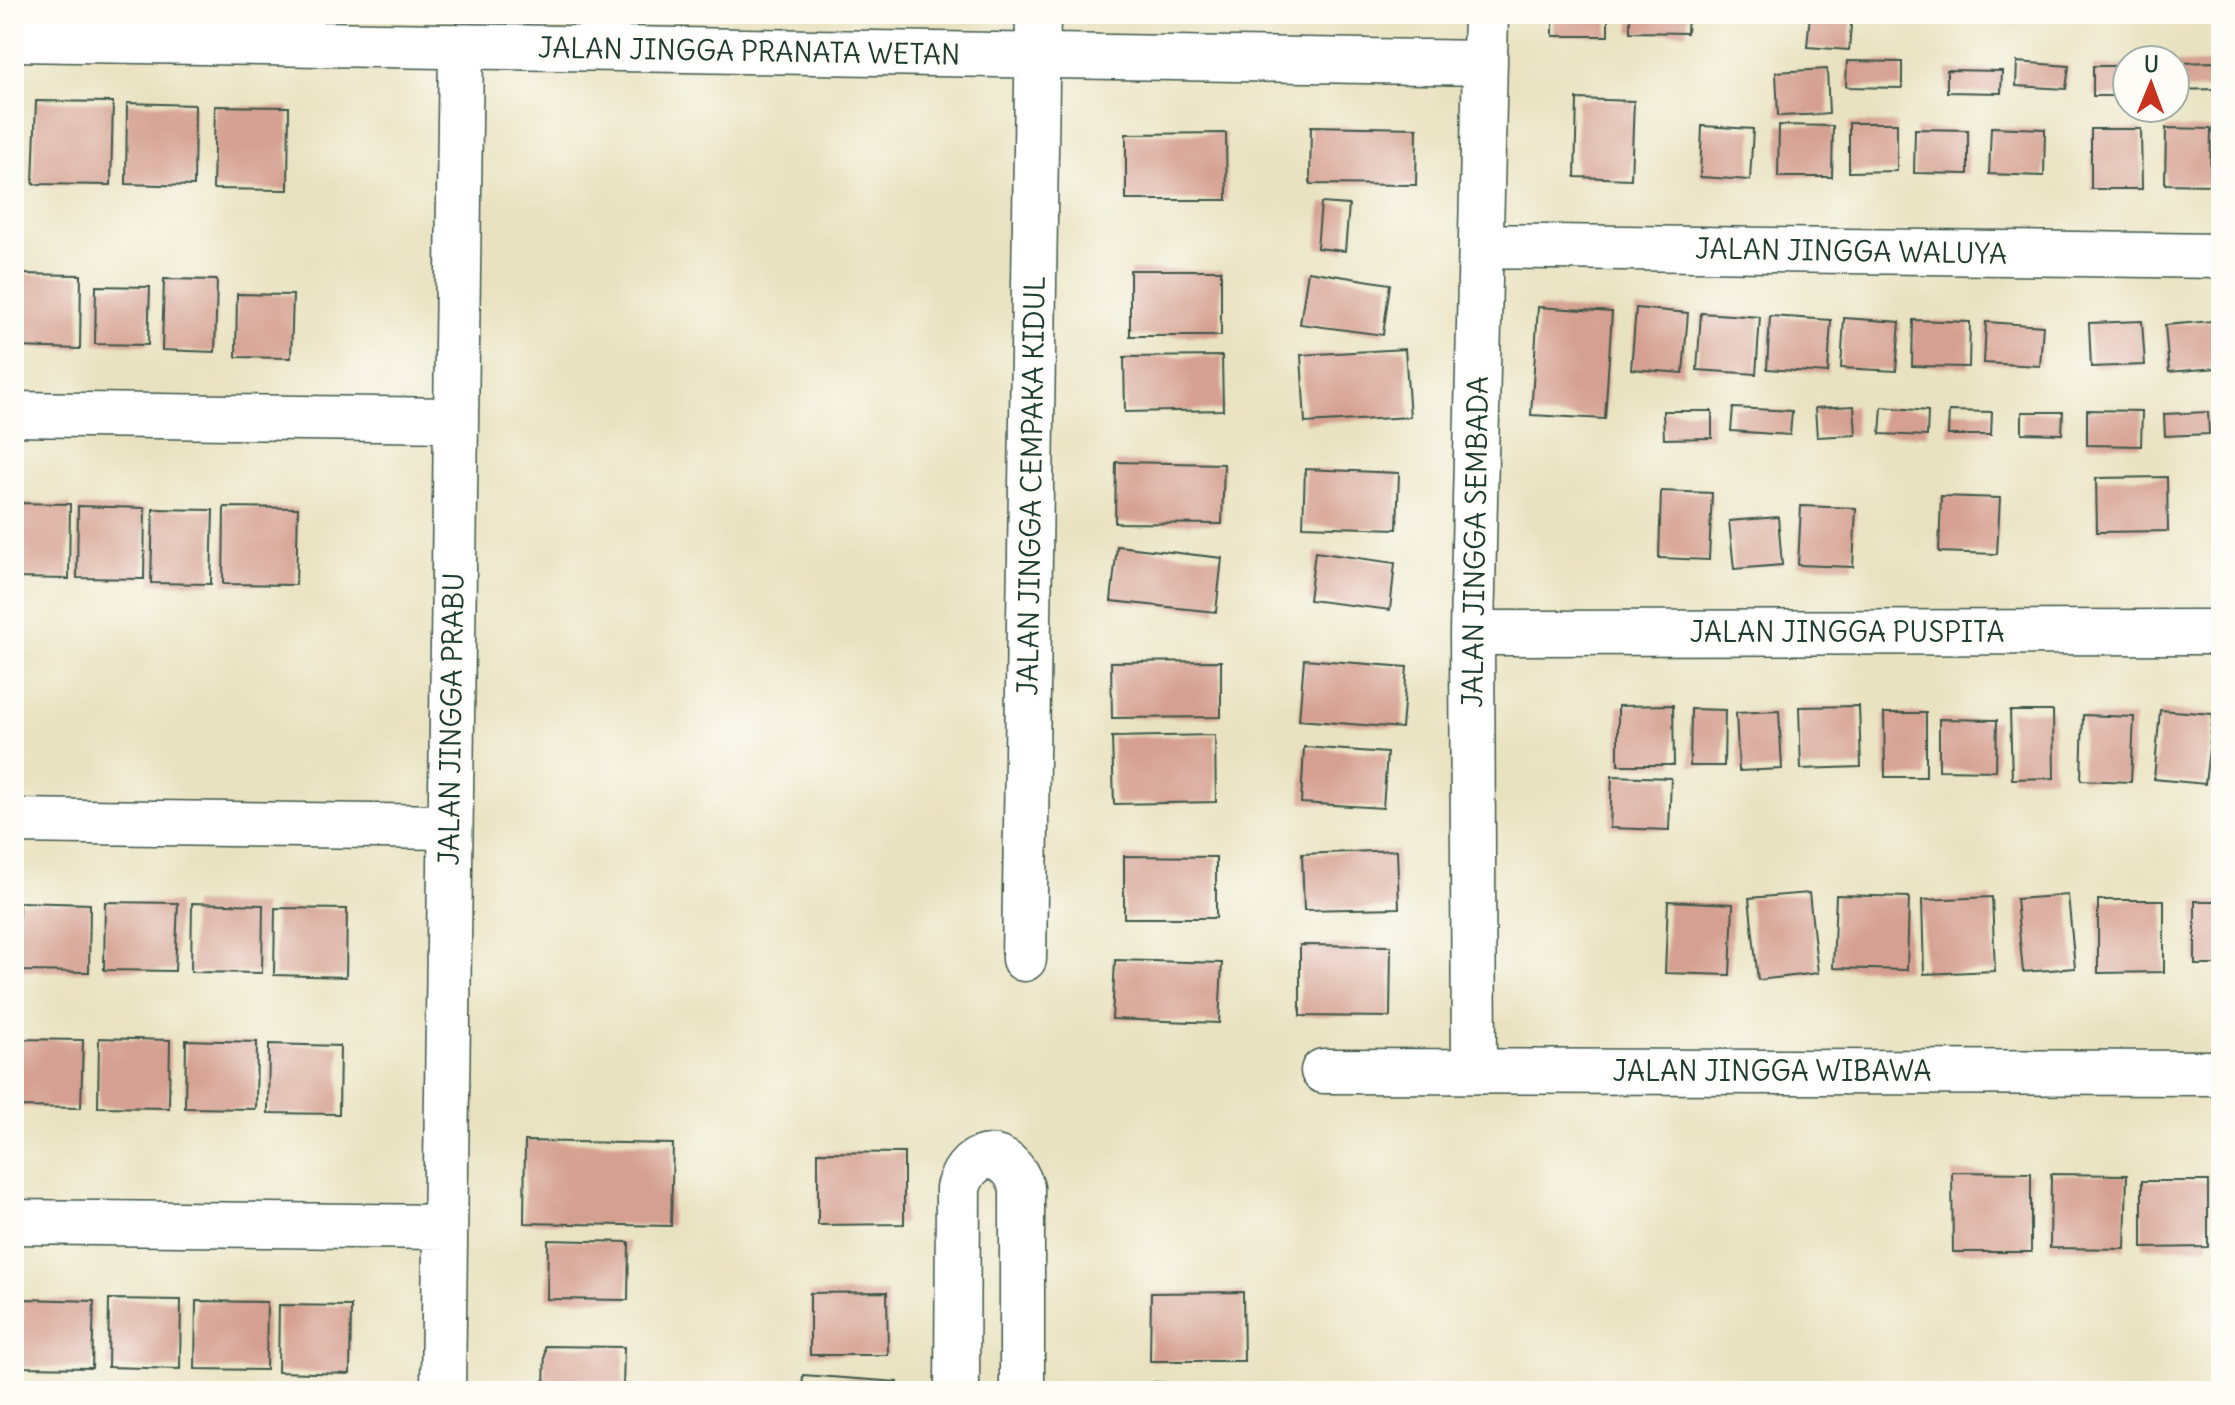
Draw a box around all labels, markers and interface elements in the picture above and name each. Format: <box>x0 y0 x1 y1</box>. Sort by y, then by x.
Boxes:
street label: JALAN JINGGA PRANATA WETAN <box>538 29 960 73</box>
north arrow <box>2111 44 2191 124</box>
text: U <box>2144 50 2159 78</box>
street label: JALAN JINGGA WALUYA <box>1695 230 2007 272</box>
street label: JALAN JINGGA CEMPAKA KIDUL <box>1009 276 1053 696</box>
street label: JALAN JINGGA SEMBADA <box>1454 376 1496 708</box>
street label: JALAN JINGGA PRABU <box>430 572 472 866</box>
street label: JALAN JINGGA PUSPITA <box>1690 614 2004 650</box>
street label: JALAN JINGGA WIBAWA <box>1613 1053 1931 1089</box>

